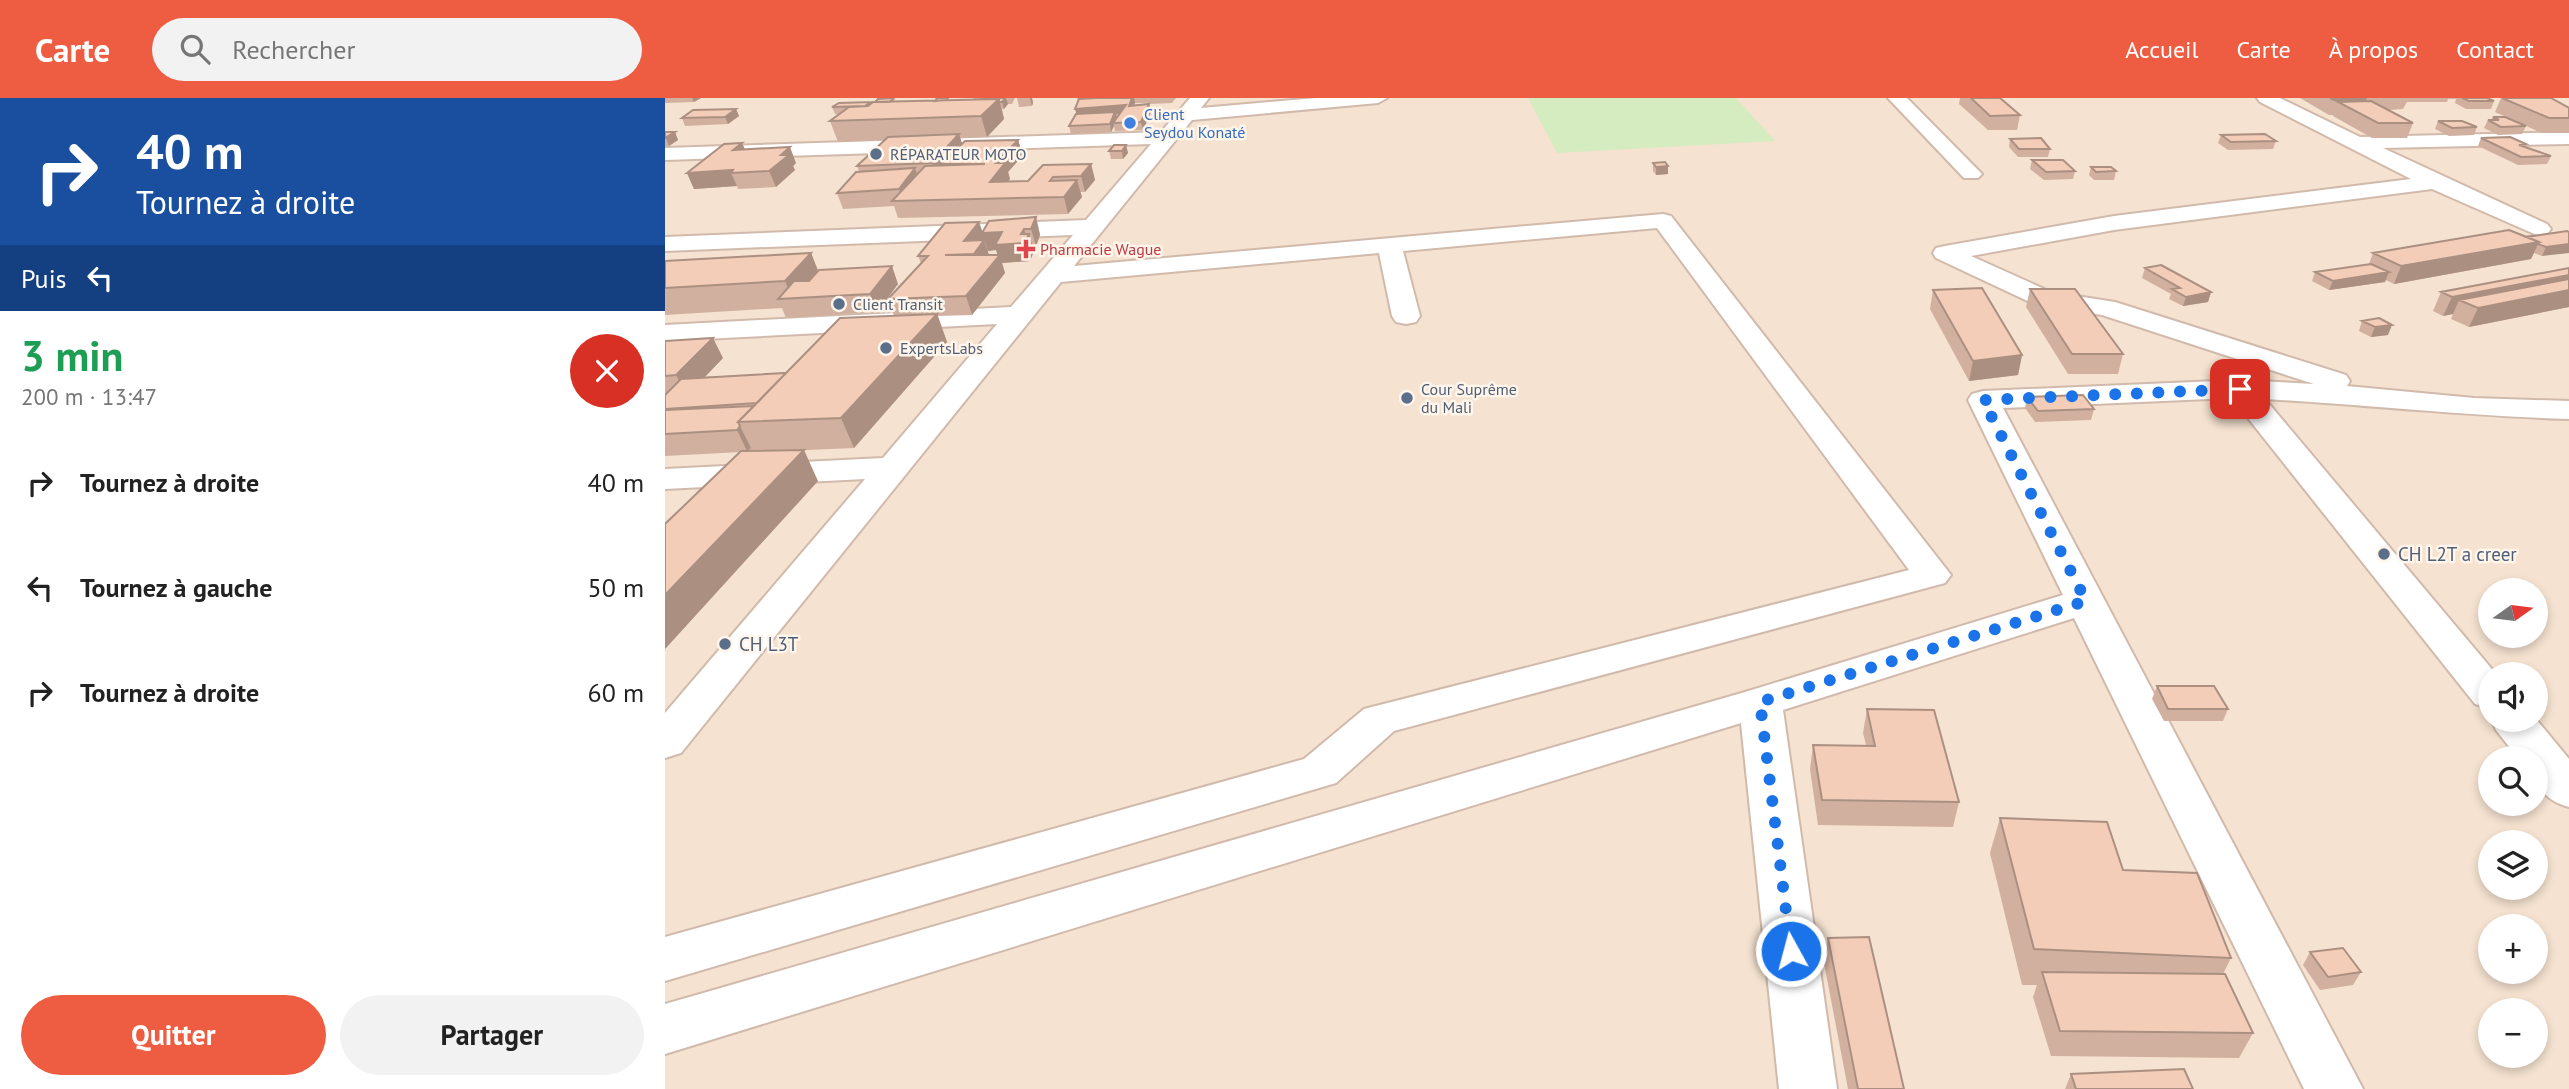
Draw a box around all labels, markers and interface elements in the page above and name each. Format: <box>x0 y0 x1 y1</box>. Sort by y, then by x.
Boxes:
search box <box>152 18 642 81</box>
text: Carte <box>35 28 110 71</box>
icon: search <box>176 30 214 68</box>
text: Rechercher <box>232 33 355 66</box>
text: Accueil <box>2125 34 2199 65</box>
text: Carte <box>2237 34 2291 65</box>
text: À propos <box>2329 34 2418 65</box>
text: Contact <box>2456 34 2534 65</box>
place label: Client Seydou Konaté <box>1144 104 1245 142</box>
marker: Client Seydou Konaté <box>1122 115 1138 131</box>
text: 40 m <box>136 119 243 183</box>
icon: right <box>21 126 112 217</box>
place label: RÉPARATEUR MOTO <box>890 144 1026 164</box>
marker: RÉPARATEUR MOTO <box>868 146 884 162</box>
text: Tournez à droite <box>136 181 355 223</box>
place label: Pharmacie Wague <box>1040 239 1161 259</box>
marker: Pharmacie Wague <box>1018 241 1034 257</box>
icon: left <box>81 259 119 297</box>
text: Puis <box>21 262 67 295</box>
place label: Client Transit <box>853 294 944 314</box>
marker: Client Transit <box>831 296 847 312</box>
text: 3 min <box>21 328 123 383</box>
button: close <box>570 334 644 408</box>
place label: ExpertsLabs <box>900 338 983 358</box>
marker: ExpertsLabs <box>878 340 894 356</box>
pin <box>2210 359 2270 419</box>
icon: arrive <box>2221 370 2259 408</box>
place label: Cour Suprême du Mali <box>1421 379 1517 417</box>
text: 200 m · 13:47 <box>21 382 157 411</box>
marker: Cour Suprême du Mali <box>1399 390 1415 406</box>
icon: right <box>21 464 59 502</box>
text: Tournez à droite <box>80 466 259 499</box>
text: 40 m <box>588 466 644 499</box>
place label: CH L2T a creer <box>2398 542 2517 566</box>
marker: CH L2T a creer <box>2376 546 2392 562</box>
icon: left <box>21 569 59 607</box>
text: Tournez à gauche <box>80 571 272 604</box>
text: 50 m <box>588 571 644 604</box>
north arrow <box>2478 578 2548 648</box>
map controls <box>2478 578 2548 1068</box>
place label: CH L3T <box>739 632 799 656</box>
marker: CH L3T <box>717 636 733 652</box>
button: sound <box>2478 662 2548 732</box>
icon: right <box>21 674 59 712</box>
text: Tournez à droite <box>80 676 259 709</box>
text: 60 m <box>588 676 644 709</box>
button: search <box>2478 746 2548 816</box>
button: layers <box>2478 830 2548 900</box>
position arrow <box>1754 914 1828 988</box>
button: + <box>2478 914 2548 984</box>
button: Quitter <box>21 995 326 1075</box>
button: Partager <box>340 995 644 1075</box>
button: − <box>2478 998 2548 1068</box>

